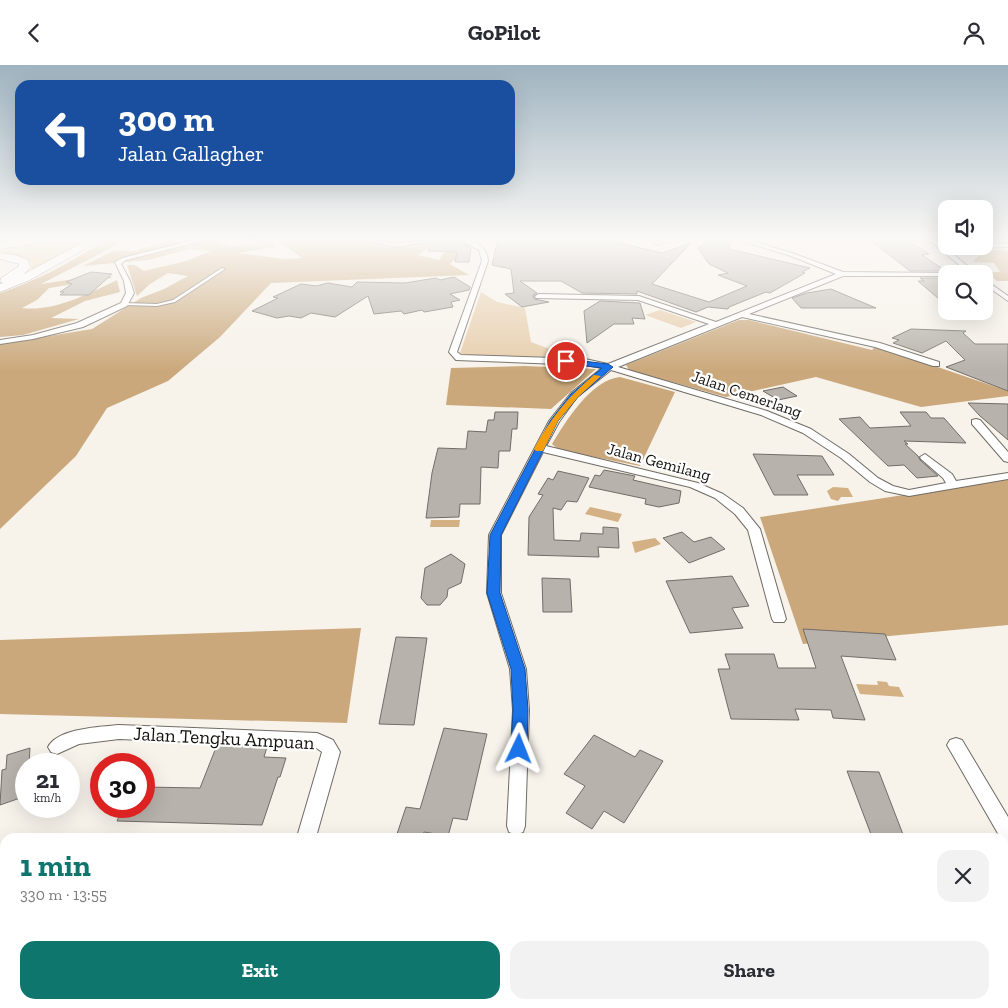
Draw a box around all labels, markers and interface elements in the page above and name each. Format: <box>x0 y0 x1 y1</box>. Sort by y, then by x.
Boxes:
icon: back <box>20 19 48 47</box>
text: GoPilot <box>468 19 540 46</box>
icon: person <box>960 19 988 47</box>
text: 300 m <box>118 98 214 140</box>
icon: left <box>35 100 100 165</box>
text: Jalan Gallagher <box>118 140 264 167</box>
map controls <box>938 200 993 320</box>
button: sound <box>938 200 993 255</box>
button: search <box>938 265 993 320</box>
pin <box>545 340 587 382</box>
icon: arrive <box>552 347 580 375</box>
street label: Jalan Cemerlang <box>689 366 805 422</box>
street label: Jalan Gemilang <box>605 439 713 485</box>
street label: Jalan Tengku Ampuan <box>133 722 315 754</box>
position arrow <box>492 722 544 774</box>
speed limit sign: 30 <box>90 753 155 818</box>
text: 21 <box>36 764 59 794</box>
text: km/h <box>34 791 61 805</box>
text: 1 min <box>20 848 91 884</box>
button: close <box>937 850 989 902</box>
text: 330 m · 13:55 <box>20 885 107 904</box>
button: Exit <box>20 941 500 999</box>
button: Share <box>510 941 989 999</box>

